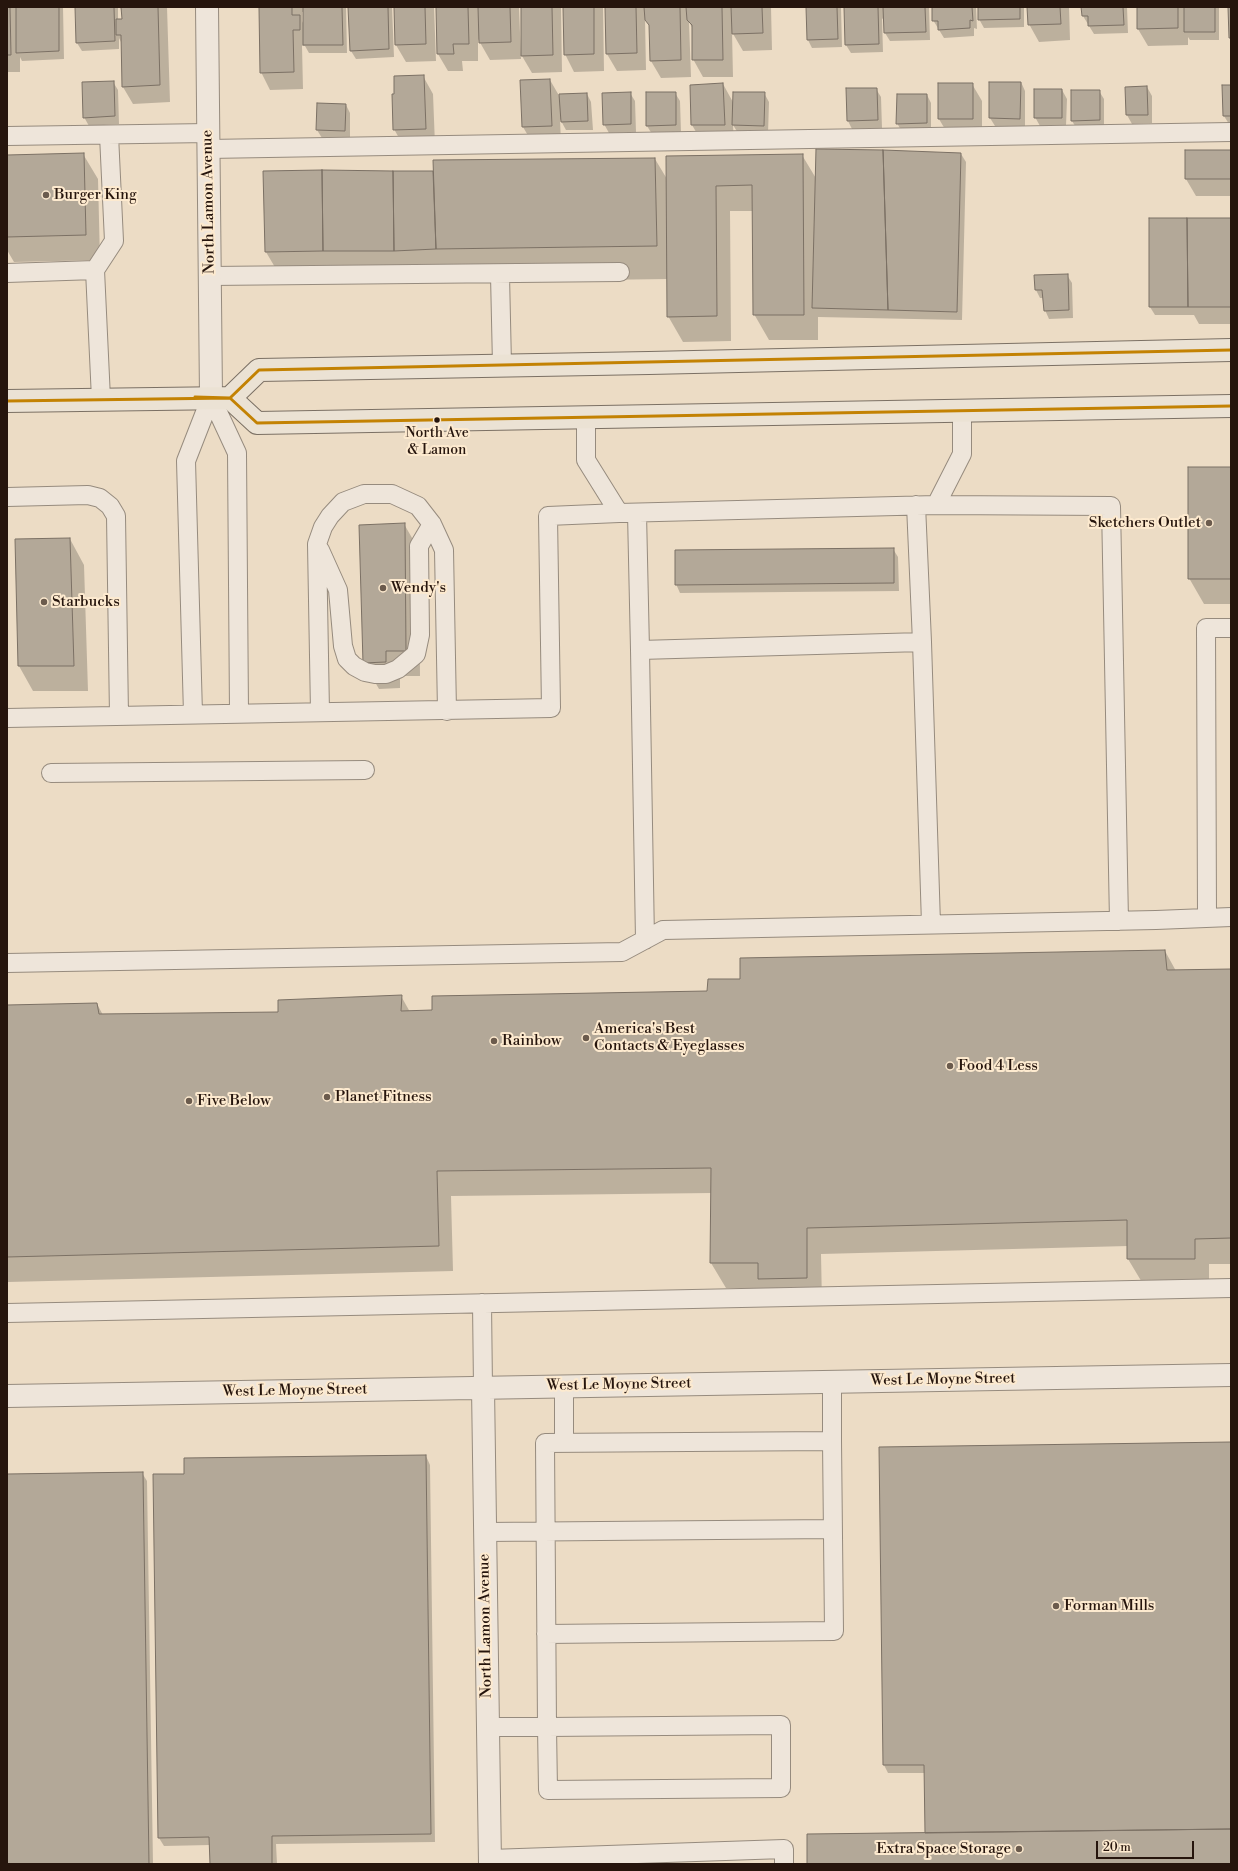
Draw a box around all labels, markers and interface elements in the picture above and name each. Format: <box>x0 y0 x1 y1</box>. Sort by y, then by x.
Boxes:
street label: North Lamon Avenue <box>199 130 219 274</box>
place label: Burger King <box>54 186 137 204</box>
marker: Burger King <box>41 190 51 200</box>
marker: North Ave & Lamon <box>432 415 442 425</box>
place label: North Ave & Lamon <box>405 426 469 458</box>
place label: Sketchers Outlet <box>1089 514 1201 532</box>
marker: Sketchers Outlet <box>1204 518 1214 528</box>
place label: Wendy's <box>391 579 446 597</box>
marker: Wendy's <box>378 583 388 593</box>
place label: Starbucks <box>52 593 120 611</box>
marker: Starbucks <box>39 597 49 607</box>
place label: America's Best Contacts & Eyeglasses <box>594 1020 745 1055</box>
place label: Rainbow <box>502 1032 561 1050</box>
marker: America's Best Contacts & Eyeglasses <box>581 1033 591 1043</box>
marker: Rainbow <box>489 1036 499 1046</box>
place label: Food 4 Less <box>958 1057 1038 1075</box>
marker: Food 4 Less <box>945 1061 955 1071</box>
place label: Planet Fitness <box>335 1088 432 1106</box>
place label: Five Below <box>197 1092 271 1110</box>
marker: Planet Fitness <box>322 1092 332 1102</box>
marker: Five Below <box>184 1096 194 1106</box>
street label: West Le Moyne Street <box>870 1370 1016 1390</box>
street label: West Le Moyne Street <box>546 1375 692 1395</box>
street label: West Le Moyne Street <box>222 1381 368 1401</box>
street label: North Lamon Avenue <box>476 1554 496 1698</box>
place label: Forman Mills <box>1064 1597 1154 1615</box>
marker: Forman Mills <box>1051 1601 1061 1611</box>
scale bar <box>1098 1833 1196 1859</box>
place label: Extra Space Storage <box>876 1840 1011 1858</box>
text: 20 m <box>1103 1840 1131 1855</box>
marker: Extra Space Storage <box>1014 1844 1024 1854</box>

